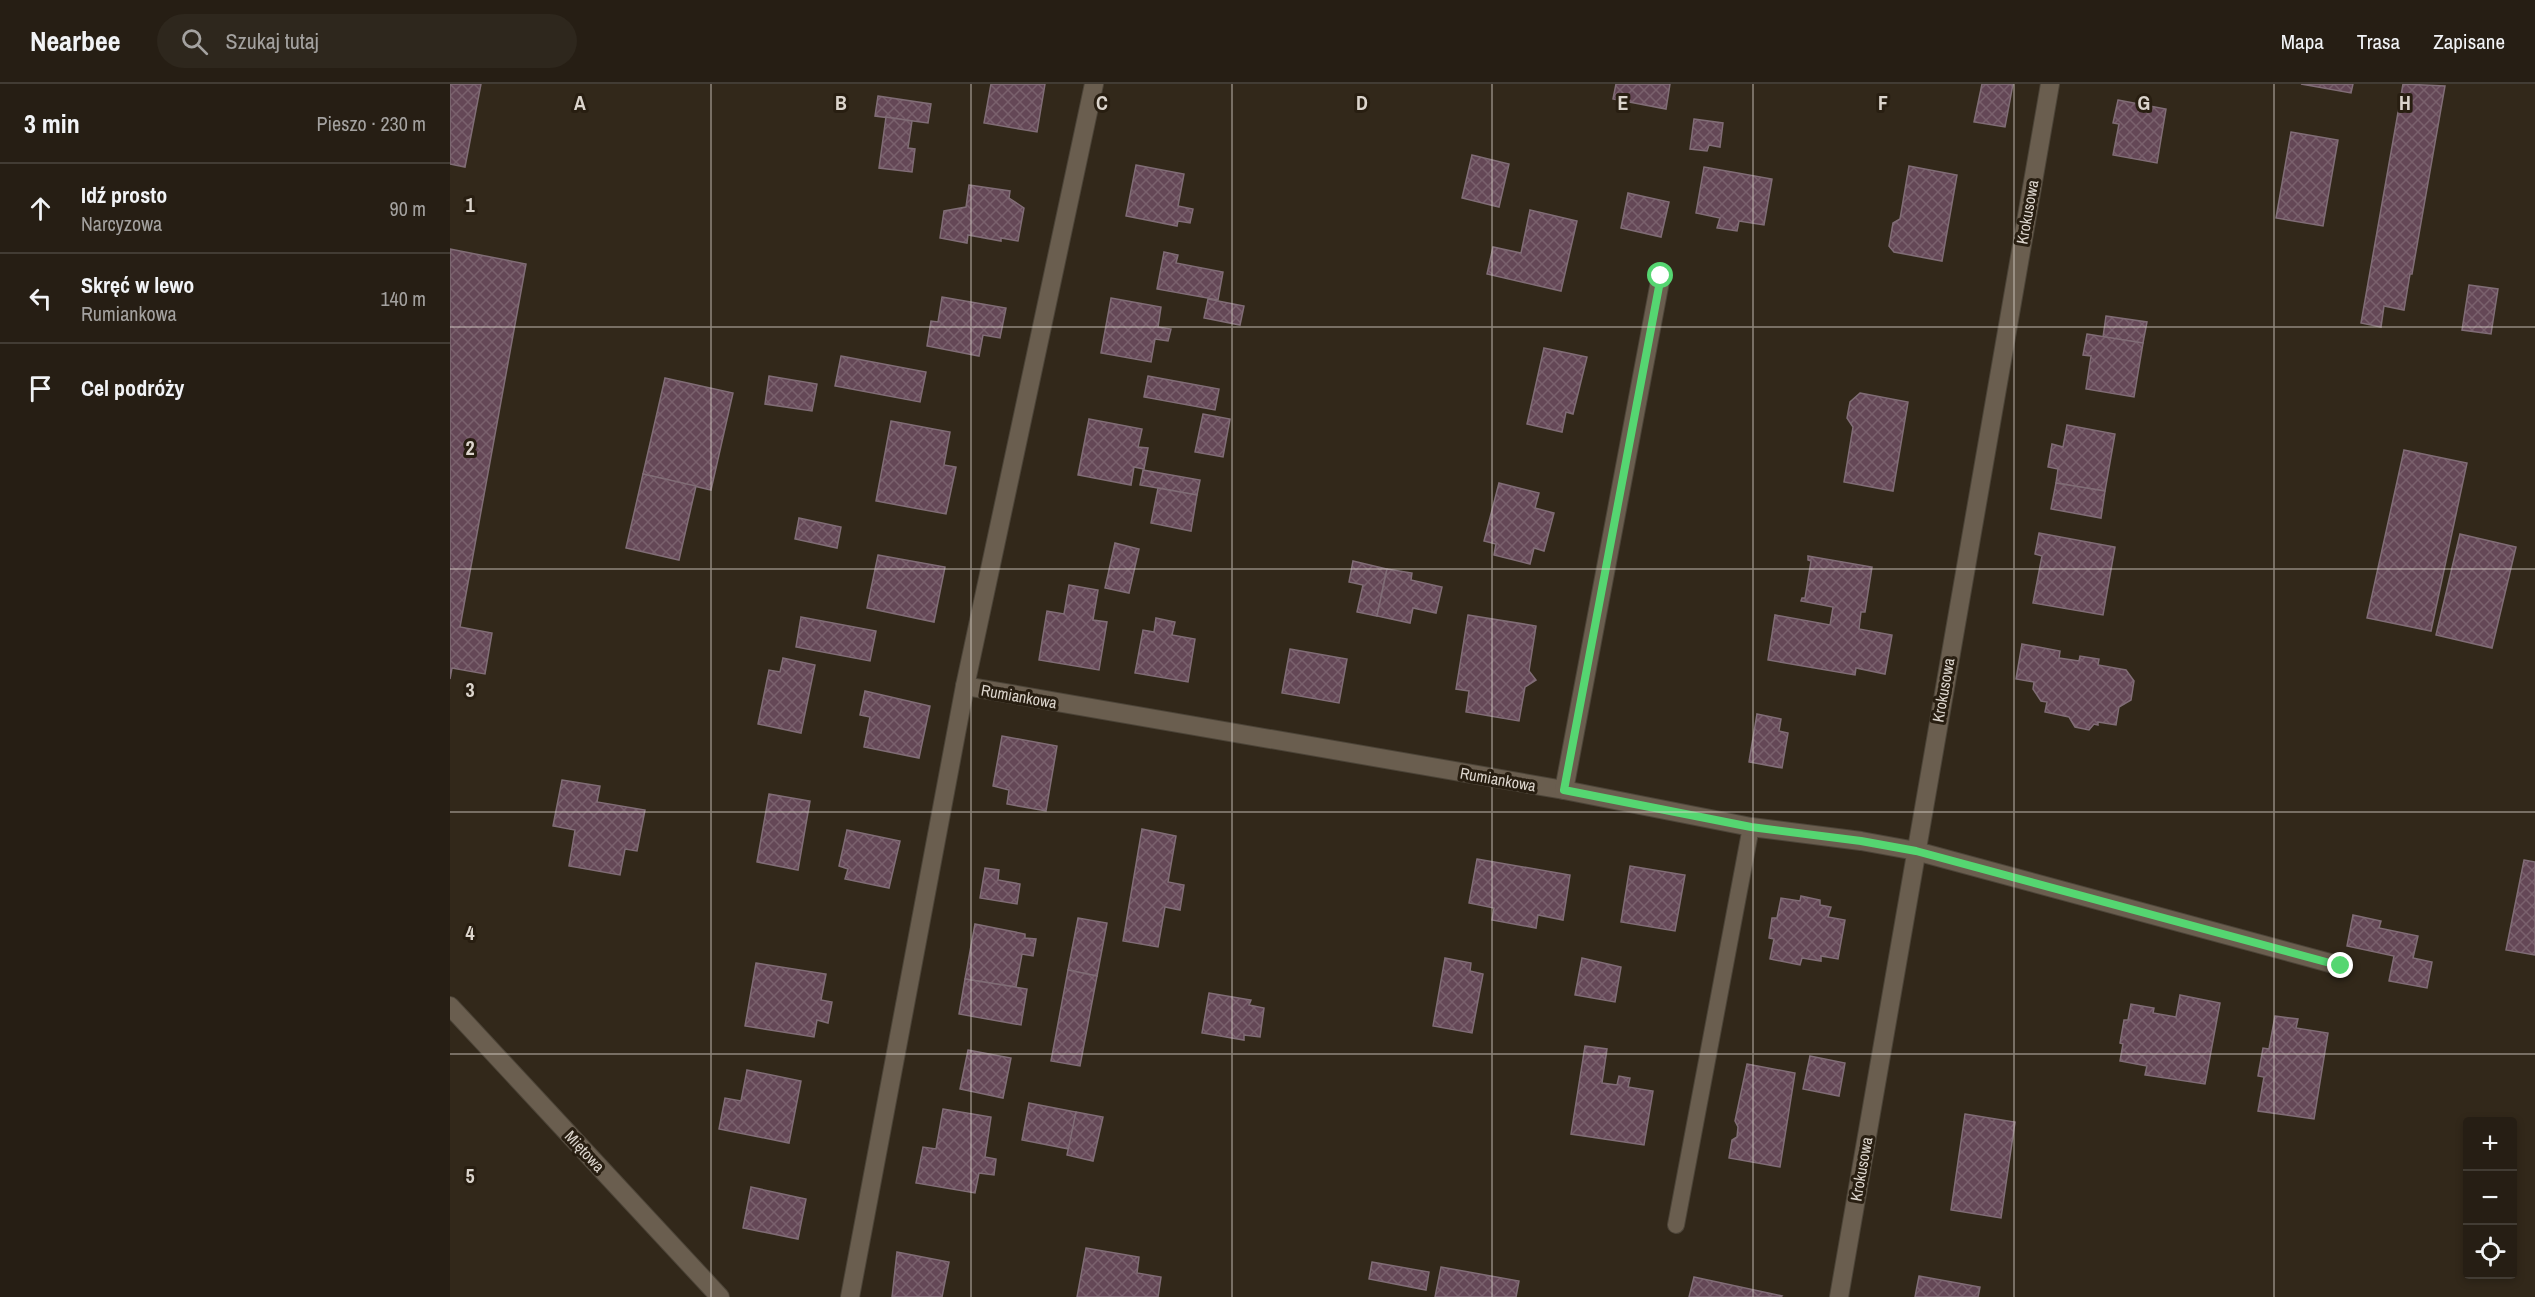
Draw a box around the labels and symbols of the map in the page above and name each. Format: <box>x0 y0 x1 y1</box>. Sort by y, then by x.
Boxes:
text: A <box>574 89 586 116</box>
text: B <box>835 89 847 116</box>
text: C <box>1096 89 1108 116</box>
text: D <box>1356 89 1368 116</box>
text: E <box>1618 89 1629 116</box>
text: F <box>1878 89 1888 116</box>
text: G <box>2138 89 2150 116</box>
text: H <box>2399 89 2411 116</box>
street label: Krokusowa <box>2011 177 2044 246</box>
text: 1 <box>465 191 475 218</box>
route start <box>1647 262 1673 288</box>
text: 2 <box>465 434 475 461</box>
street label: Krokusowa <box>1927 655 1960 724</box>
text: 3 <box>465 676 475 703</box>
street label: Rumiankowa <box>979 679 1059 714</box>
street label: Rumiankowa <box>1458 762 1538 797</box>
text: 4 <box>465 919 475 946</box>
route end <box>2327 952 2353 978</box>
street label: Miętowa <box>560 1125 610 1177</box>
street label: Krokusowa <box>1845 1134 1878 1203</box>
text: 5 <box>465 1162 475 1189</box>

